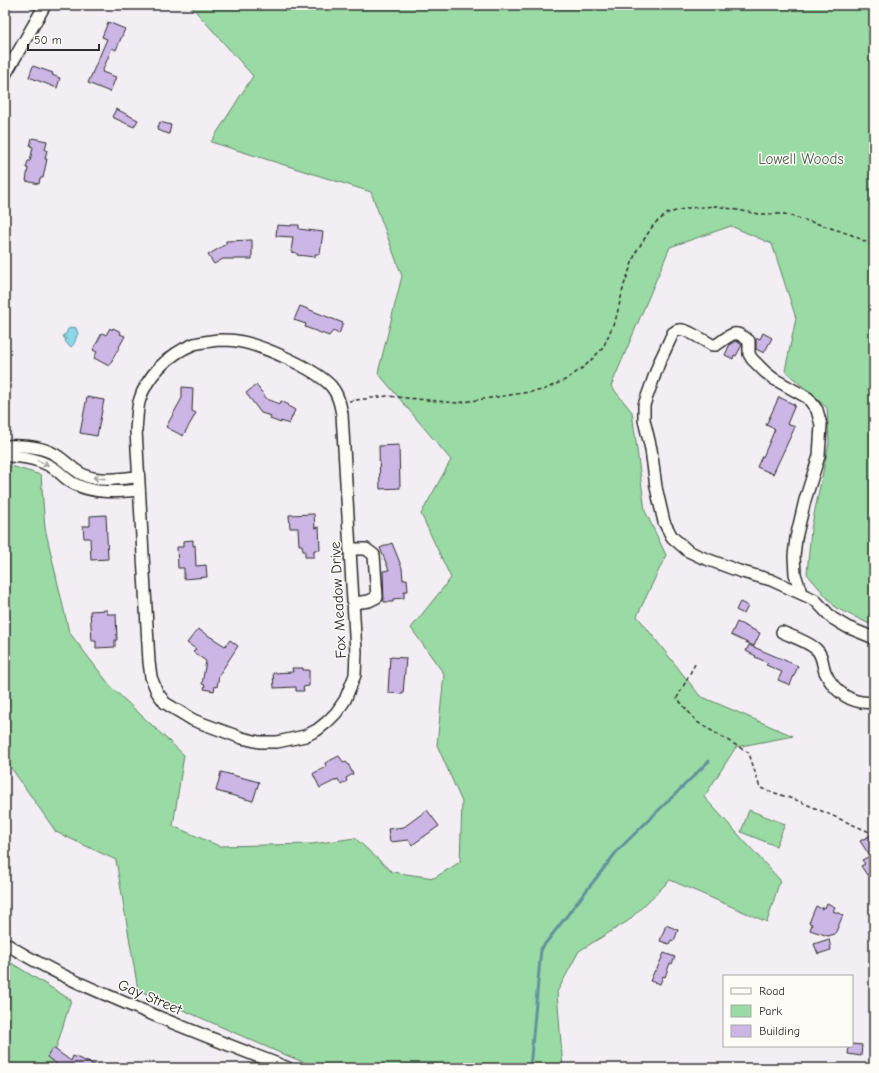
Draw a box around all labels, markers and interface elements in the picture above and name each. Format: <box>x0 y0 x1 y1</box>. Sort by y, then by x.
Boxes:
scale bar <box>28 26 99 52</box>
text: 50 m <box>34 33 62 47</box>
park label: Lowell Woods <box>758 150 844 168</box>
one-way arrow <box>36 460 48 467</box>
one-way arrow <box>93 474 106 481</box>
street label: Fox Meadow Drive <box>326 540 350 659</box>
street label: Gay Street <box>115 975 185 1019</box>
legend <box>723 975 853 1047</box>
text: Road <box>759 984 785 998</box>
text: Park <box>759 1004 782 1018</box>
text: Building <box>759 1024 800 1038</box>

